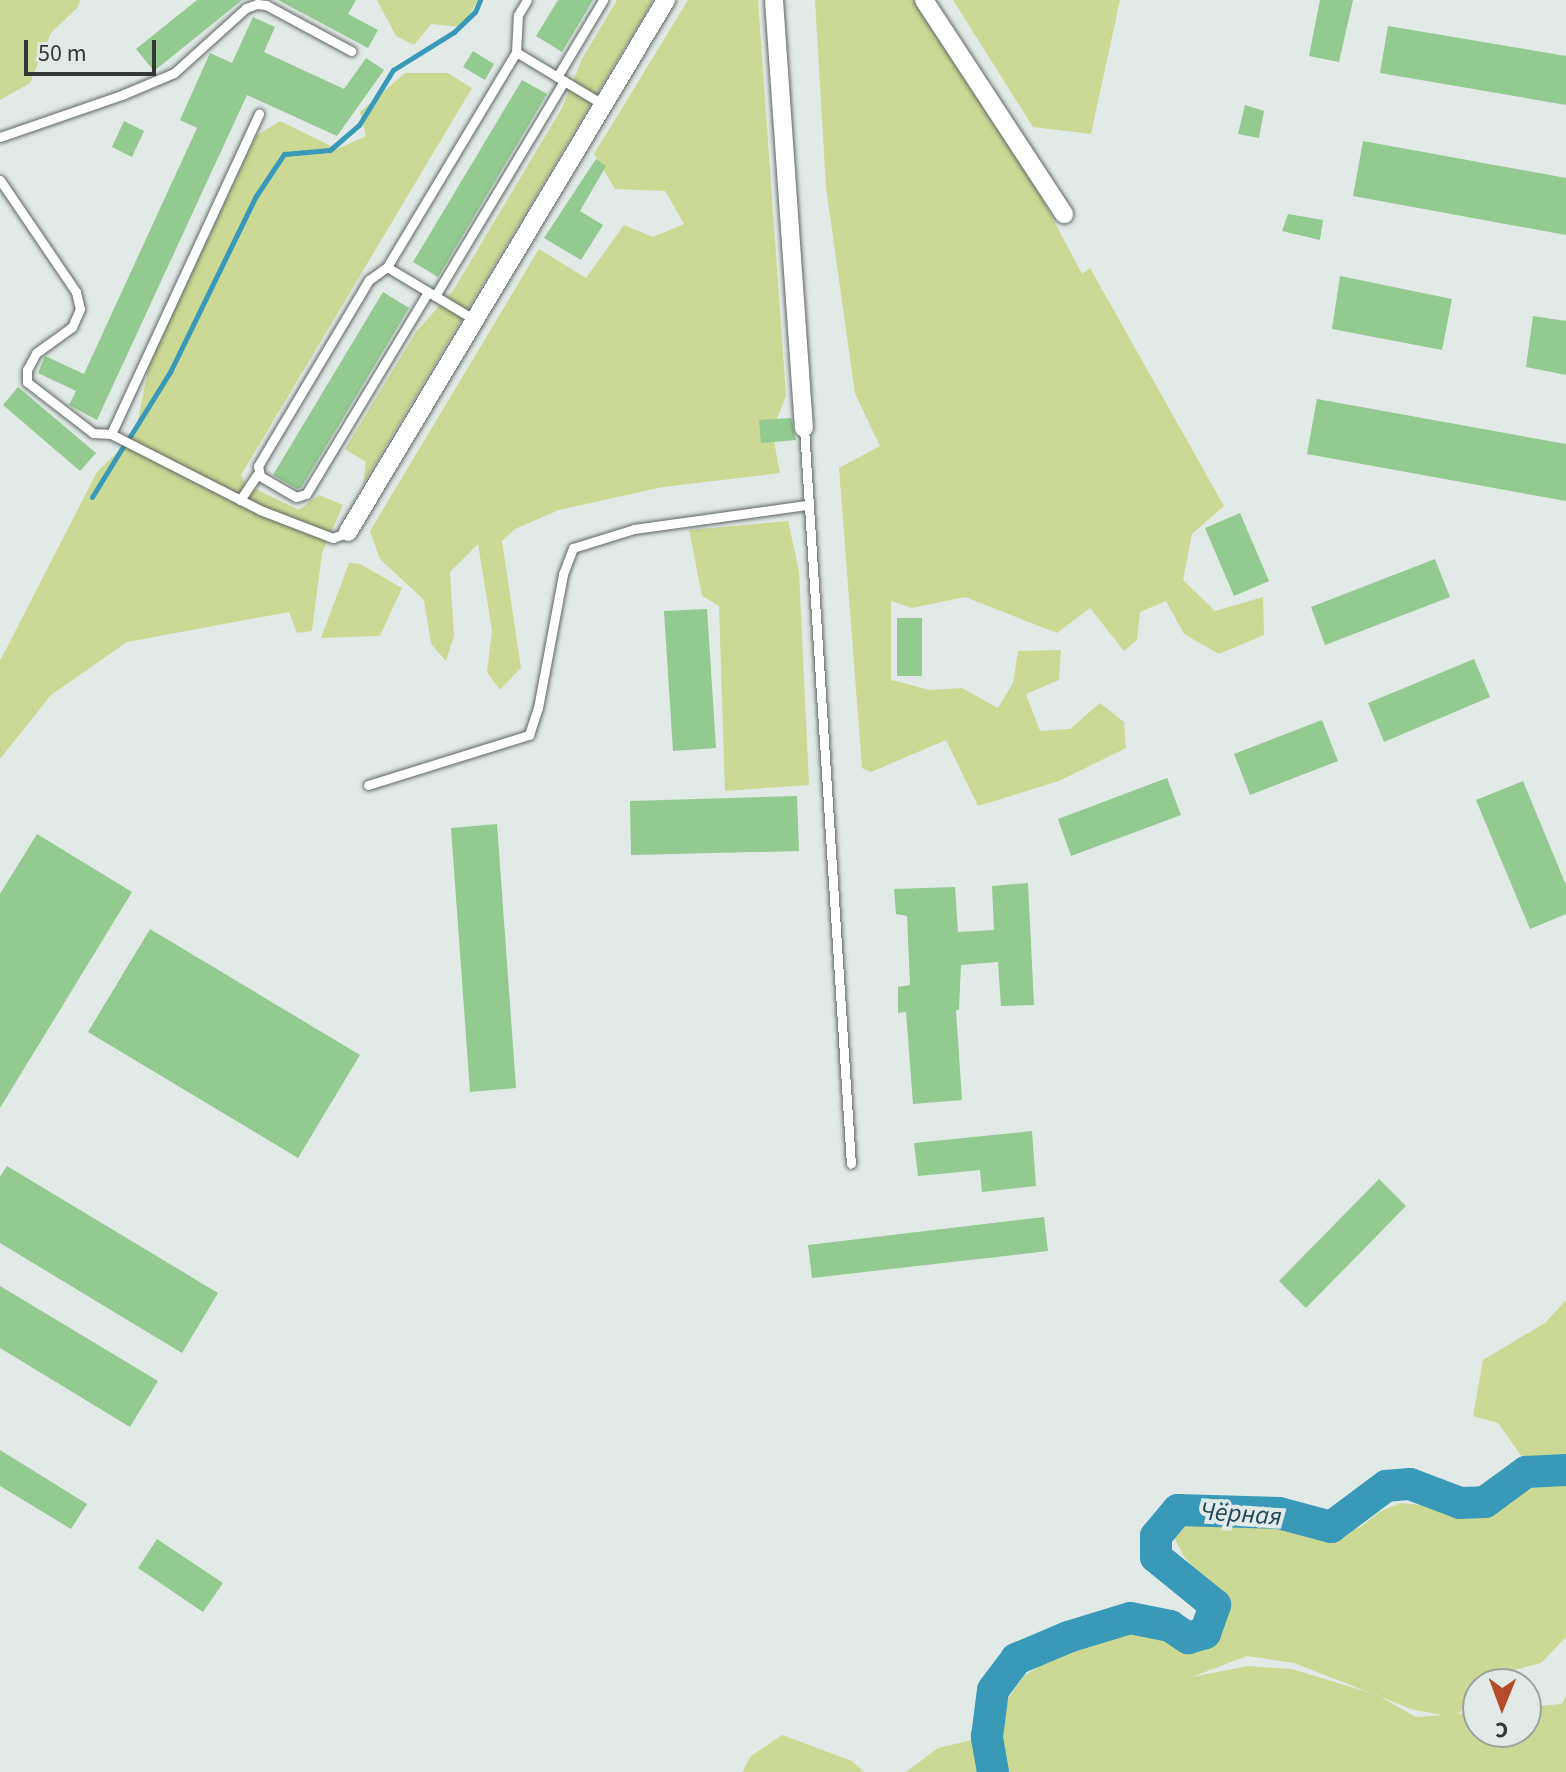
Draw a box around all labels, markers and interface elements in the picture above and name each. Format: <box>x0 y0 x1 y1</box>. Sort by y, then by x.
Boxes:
scale bar <box>28 24 160 74</box>
text: 50 m <box>38 36 87 71</box>
water label: Чёрная <box>1199 1496 1283 1532</box>
north arrow <box>1462 1668 1542 1748</box>
text: С <box>1495 1714 1508 1746</box>

